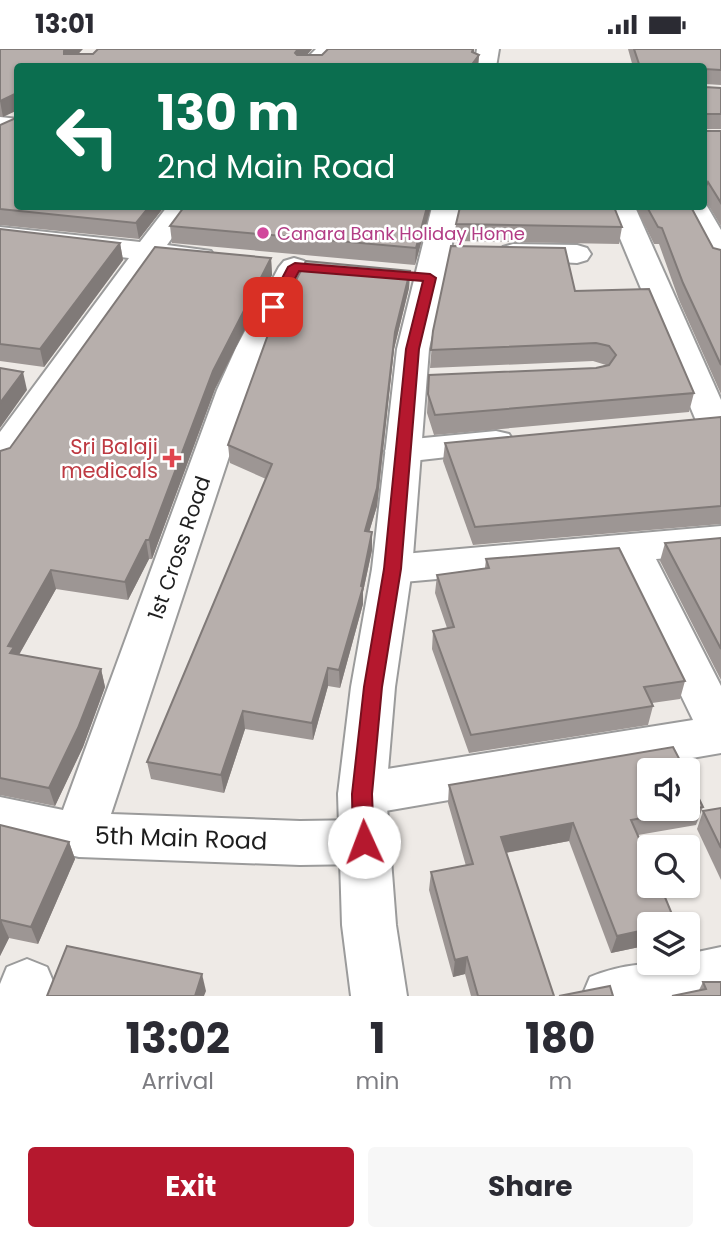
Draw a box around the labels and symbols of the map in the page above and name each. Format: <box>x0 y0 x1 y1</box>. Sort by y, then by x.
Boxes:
place label: Canara Bank Holiday Home <box>277 221 525 246</box>
marker: Canara Bank Holiday Home <box>255 225 271 241</box>
pin <box>243 277 303 337</box>
place label: Sri Balaji medicals <box>61 432 158 485</box>
marker: Sri Balaji medicals <box>164 450 180 466</box>
street label: 1st Cross Road <box>141 472 217 624</box>
position arrow <box>327 805 401 879</box>
street label: 5th Main Road <box>94 818 268 858</box>

